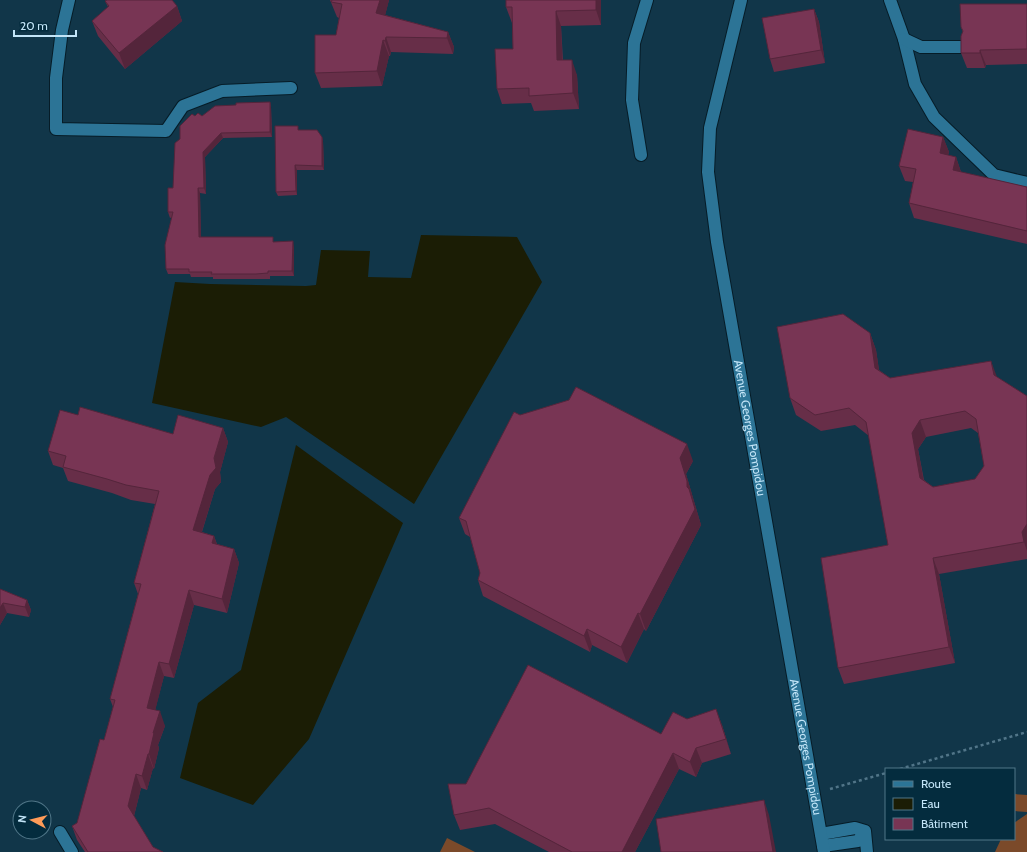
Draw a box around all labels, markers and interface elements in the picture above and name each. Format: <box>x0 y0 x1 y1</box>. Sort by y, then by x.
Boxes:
scale bar <box>14 12 76 38</box>
text: 20 m <box>20 18 48 33</box>
street label: Avenue Georges Pompidou <box>731 359 769 497</box>
street label: Avenue Georges Pompidou <box>787 678 825 816</box>
legend <box>885 768 1015 840</box>
text: Route <box>921 776 951 791</box>
text: Eau <box>921 796 940 811</box>
north arrow <box>12 800 52 840</box>
text: N <box>15 814 29 823</box>
text: Bâtiment <box>921 816 968 831</box>

